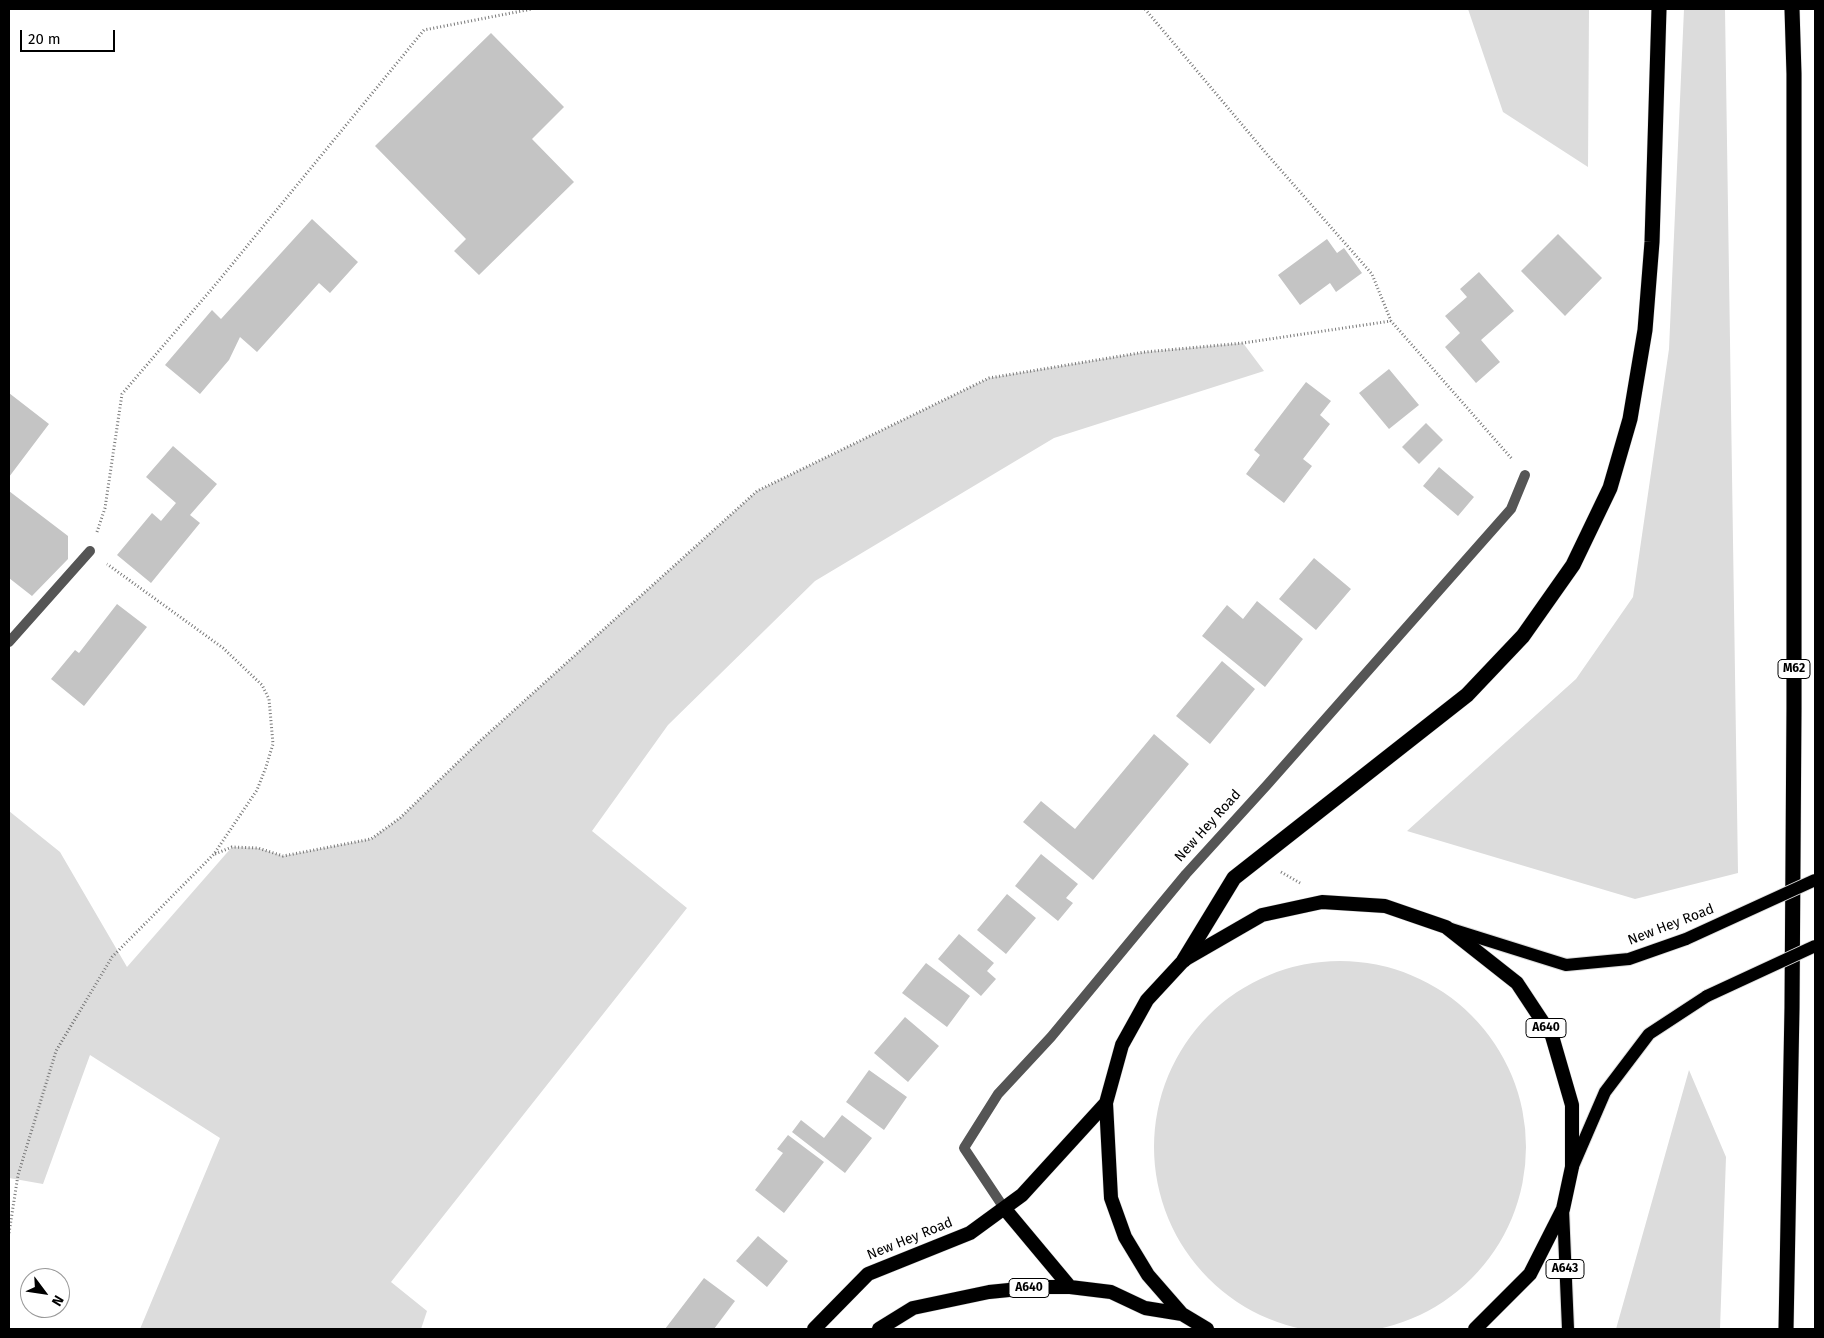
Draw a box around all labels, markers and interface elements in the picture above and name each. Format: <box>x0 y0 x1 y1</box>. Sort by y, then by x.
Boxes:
scale bar <box>22 20 118 52</box>
text: 20 m <box>28 30 61 48</box>
road number: M62 <box>1778 660 1810 679</box>
street label: New Hey Road <box>1171 787 1245 865</box>
street label: New Hey Road <box>1626 901 1716 949</box>
road number: A640 <box>1526 1018 1566 1038</box>
street label: New Hey Road <box>865 1214 955 1264</box>
road number: A643 <box>1546 1260 1584 1278</box>
north arrow <box>20 1268 70 1318</box>
road number: A640 <box>1009 1278 1049 1298</box>
text: N <box>48 1292 67 1309</box>

